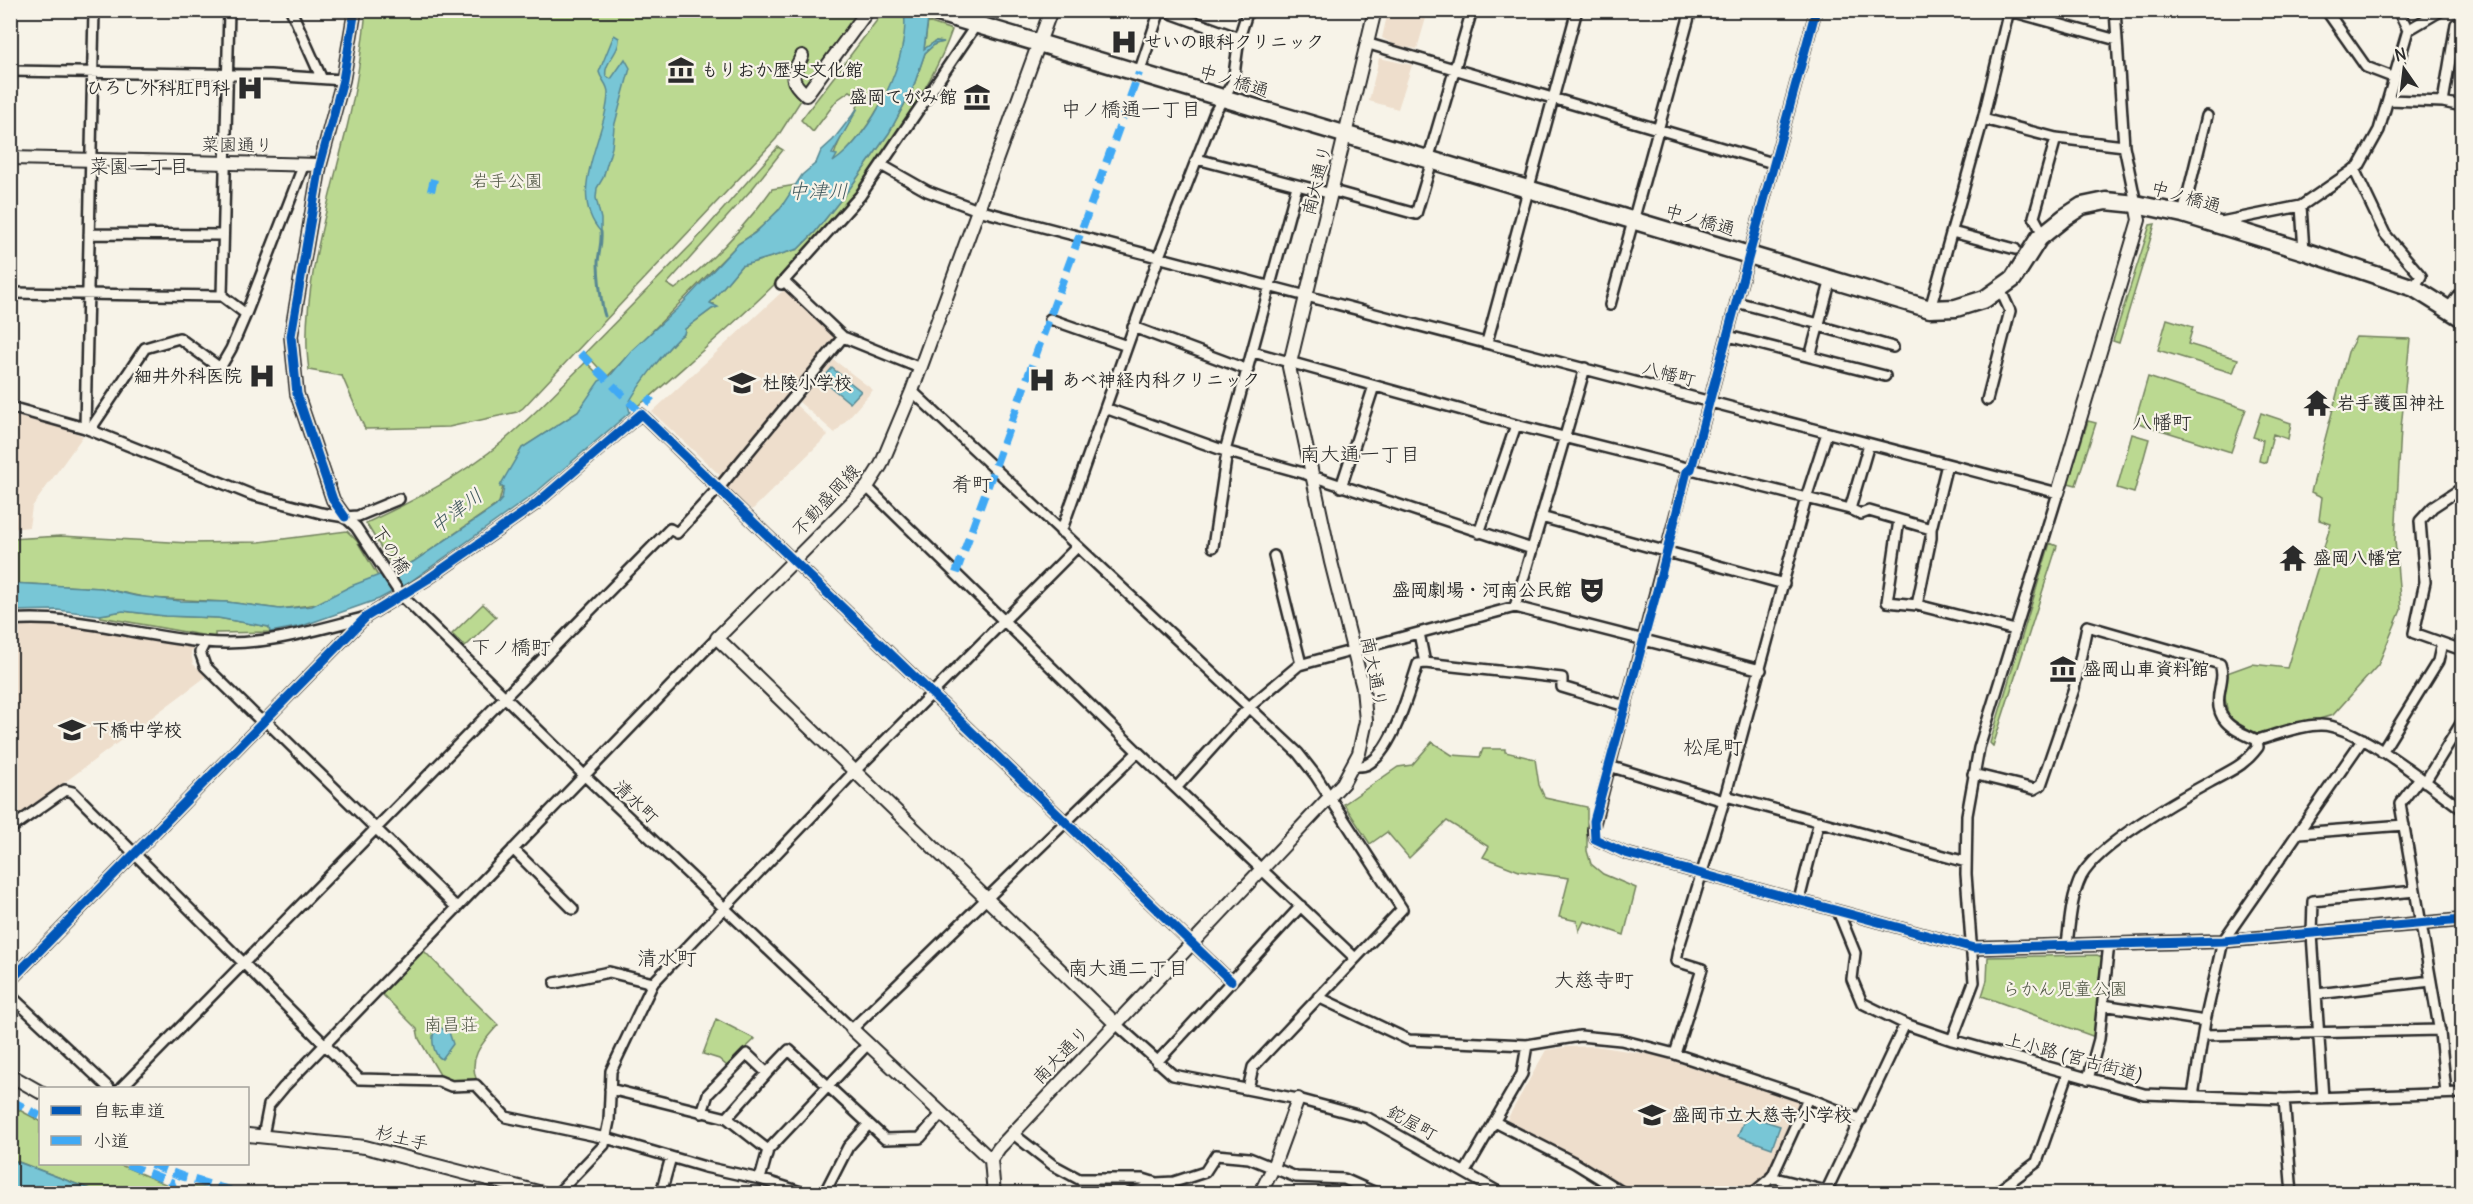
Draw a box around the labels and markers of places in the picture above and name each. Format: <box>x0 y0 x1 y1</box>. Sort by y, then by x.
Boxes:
hospital icon: せいの眼科クリニック <box>1109 27 1139 57</box>
place label: せいの眼科クリニック <box>1144 30 1324 53</box>
museum icon: もりおか歴史文化館 <box>666 55 696 85</box>
place label: もりおか歴史文化館 <box>701 58 863 81</box>
hospital icon: ひろし外科肛門科 <box>235 73 265 103</box>
place label: ひろし外科肛門科 <box>86 76 230 99</box>
museum icon: 盛岡てがみ館 <box>962 82 992 112</box>
place label: 盛岡てがみ館 <box>849 85 957 108</box>
hospital icon: 細井外科医院 <box>247 361 277 391</box>
place label: 細井外科医院 <box>134 364 242 387</box>
hospital icon: あべ神経内科クリニック <box>1027 365 1057 395</box>
school or university icon: 杜陵小学校 <box>727 368 757 398</box>
place label: あべ神経内科クリニック <box>1062 368 1260 391</box>
place label: 杜陵小学校 <box>762 371 852 394</box>
temple icon: 岩手護国神社 <box>2302 388 2332 418</box>
place label: 岩手護国神社 <box>2337 391 2445 414</box>
temple icon: 盛岡八幡宮 <box>2278 543 2308 573</box>
place label: 盛岡八幡宮 <box>2313 546 2403 569</box>
theatre icon: 盛岡劇場・河南公民館 <box>1577 575 1607 605</box>
place label: 盛岡劇場・河南公民館 <box>1392 578 1572 601</box>
museum icon: 盛岡山車資料館 <box>2048 654 2078 684</box>
place label: 盛岡山車資料館 <box>2083 657 2209 680</box>
school or university icon: 下橋中学校 <box>57 715 87 745</box>
place label: 下橋中学校 <box>92 718 182 741</box>
school or university icon: 盛岡市立大慈寺小学校 <box>1637 1100 1667 1130</box>
place label: 盛岡市立大慈寺小学校 <box>1672 1103 1852 1126</box>

